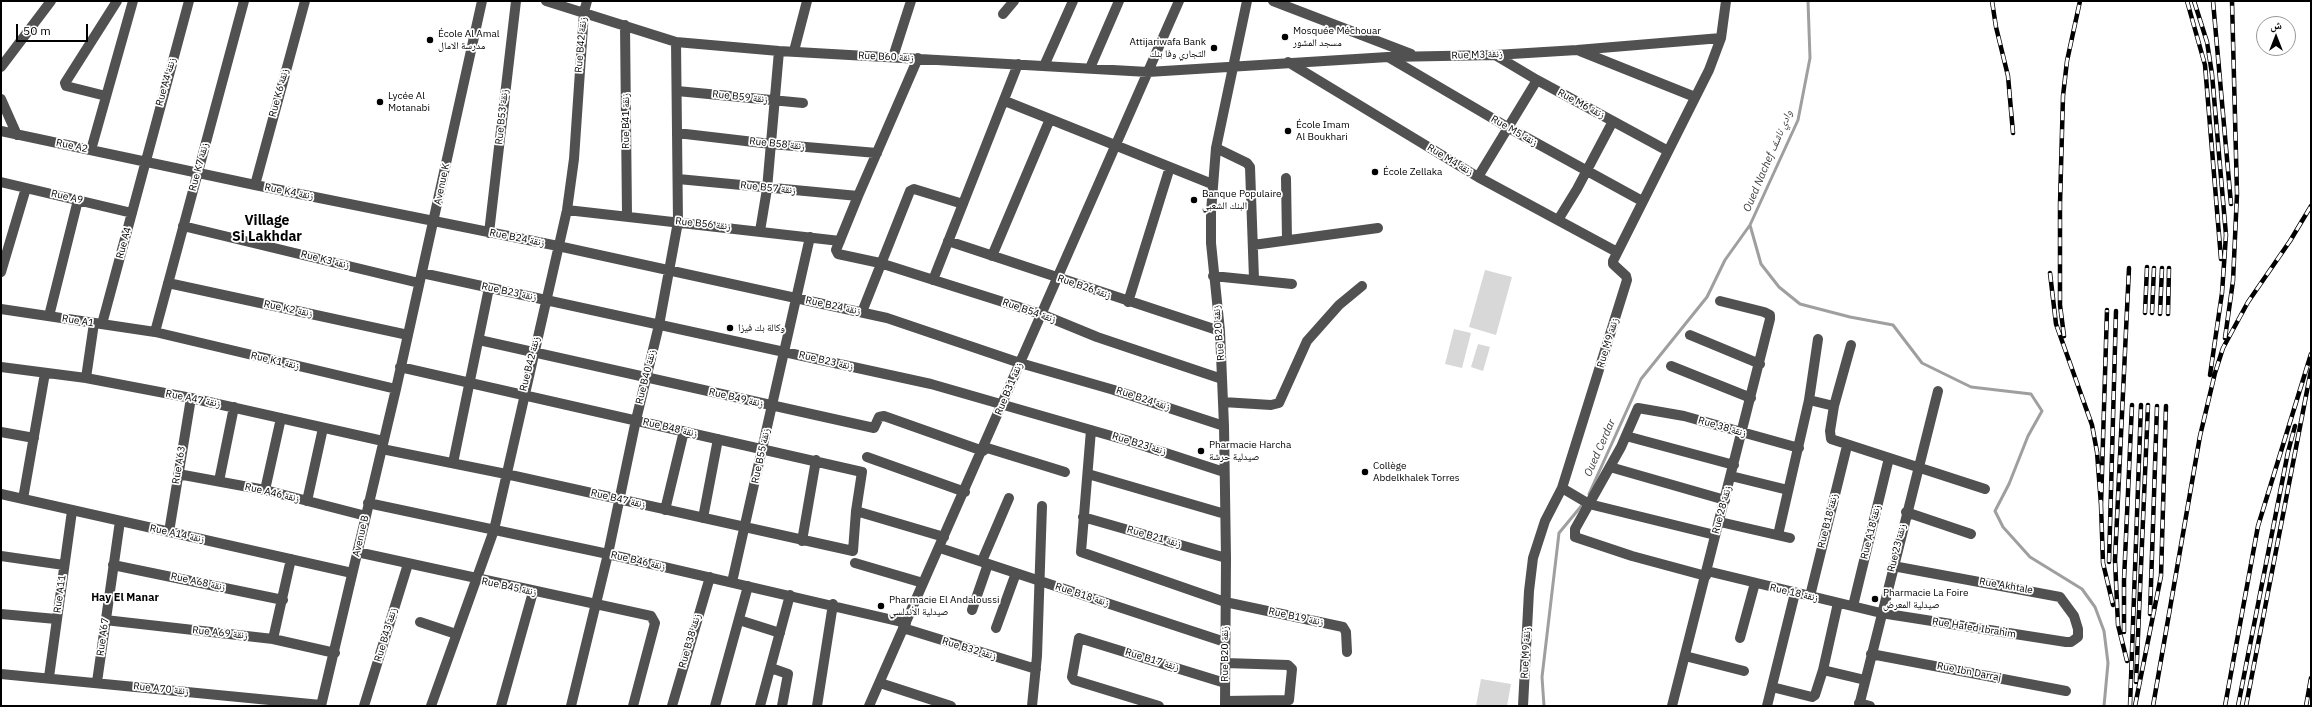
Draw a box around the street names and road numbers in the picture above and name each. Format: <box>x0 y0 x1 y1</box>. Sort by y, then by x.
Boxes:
street label: Rue B42 زنقة <box>573 17 589 73</box>
street label: Rue M3 زنقة <box>1451 48 1503 62</box>
street label: Rue B60 زنقة <box>858 50 914 64</box>
street label: Rue A4 زنقة <box>153 56 179 108</box>
street label: Rue K6 زنقة <box>267 67 291 119</box>
street label: Rue M6 زنقة <box>1555 87 1607 121</box>
street label: Rue B59 زنقة <box>712 88 768 106</box>
street label: Rue B53 زنقة <box>493 89 511 145</box>
street label: Rue B41 زنقة <box>620 93 632 149</box>
street label: Rue M5 زنقة <box>1489 113 1539 149</box>
street label: Rue B58 زنقة <box>749 135 805 153</box>
street label: Rue A2 <box>55 137 89 155</box>
street label: Rue K7 زنقة <box>187 141 211 193</box>
street label: Rue M4 زنقة <box>1425 142 1475 178</box>
street label: Avenue K <box>432 162 452 206</box>
street label: Rue B57 زنقة <box>740 179 796 197</box>
street label: Rue K4 زنقة <box>263 181 315 203</box>
street label: Rue A9 <box>50 188 84 206</box>
street label: Rue B56 زنقة <box>675 215 731 233</box>
street label: Rue A4 <box>114 226 134 260</box>
street label: Rue B24 زنقة <box>488 227 546 249</box>
street label: Rue K3 زنقة <box>299 248 351 272</box>
street label: Rue B26 زنقة <box>1056 272 1112 302</box>
street label: Rue B23 زنقة <box>480 280 538 304</box>
street label: Rue B24 زنقة <box>804 294 862 318</box>
street label: Rue B54 زنقة <box>1001 296 1057 326</box>
street label: Rue K2 زنقة <box>262 298 314 320</box>
street label: Rue B20 زنقة <box>1211 305 1227 361</box>
street label: Rue A1 <box>61 313 95 329</box>
street label: Rue M9 زنقة <box>1595 317 1621 369</box>
street label: Rue B42 زنقة <box>517 335 543 393</box>
street label: Rue B40 زنقة <box>633 348 659 406</box>
street label: Rue B23 زنقة <box>797 349 855 373</box>
street label: Rue K1 زنقة <box>249 350 301 372</box>
street label: Rue B31 زنقة <box>993 361 1025 417</box>
street label: Rue B24 زنقة <box>1115 385 1171 413</box>
street label: Rue B49 زنقة <box>707 386 765 410</box>
street label: Rue A47 زنقة <box>165 388 221 410</box>
street label: Rue 38 زنقة <box>1697 414 1747 440</box>
street label: Rue B48 زنقة <box>641 416 699 440</box>
street label: Rue B55 زنقة <box>749 427 773 485</box>
street label: Rue B23 زنقة <box>1111 430 1167 458</box>
street label: Rue A63 <box>170 445 188 485</box>
street label: Rue A46 زنقة <box>244 481 300 505</box>
street label: Rue 28 زنقة <box>1710 485 1734 535</box>
street label: Rue B47 زنقة <box>589 487 647 511</box>
street label: Rue B18 زنقة <box>1815 492 1841 550</box>
street label: Rue A18 زنقة <box>1858 504 1884 560</box>
street label: Avenue B <box>350 514 372 558</box>
street label: Rue A14 زنقة <box>149 522 205 546</box>
street label: Rue 23 زنقة <box>1885 523 1909 573</box>
street label: Rue B21 زنقة <box>1126 524 1182 550</box>
street label: Rue B46 زنقة <box>609 549 667 573</box>
street label: Rue A68 زنقة <box>170 570 226 594</box>
street label: Rue A11 <box>51 574 69 614</box>
street label: Rue B45 زنقة <box>480 575 538 599</box>
street label: Rue Akhtale <box>1978 575 2034 597</box>
street label: Rue B18 زنقة <box>1054 581 1110 609</box>
street label: Rue 18 زنقة <box>1769 582 1819 604</box>
street label: Rue B19 زنقة <box>1267 605 1325 629</box>
street label: Rue B43 زنقة <box>372 607 400 663</box>
street label: Rue B38 زنقة <box>677 613 703 669</box>
street label: Rue Hafed Ibrahim <box>1931 615 2017 641</box>
street label: Rue A67 <box>94 617 112 657</box>
street label: Rue A69 زنقة <box>192 624 248 642</box>
street label: Rue B20 زنقة <box>1219 626 1231 682</box>
street label: Rue M9 زنقة <box>1519 627 1533 679</box>
street label: Rue B32 زنقة <box>941 635 997 663</box>
street label: Rue B17 زنقة <box>1124 646 1180 674</box>
street label: Rue Ibn Darraj <box>1936 660 2002 684</box>
street label: Rue A70 زنقة <box>133 680 189 698</box>

